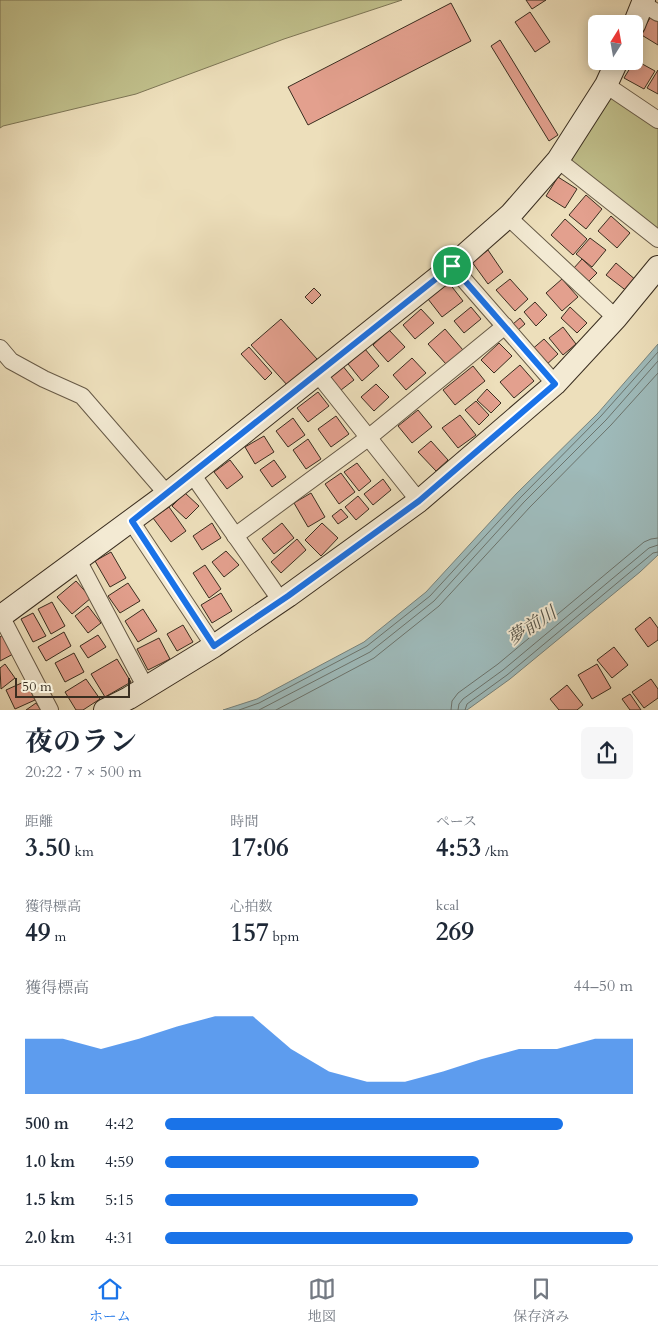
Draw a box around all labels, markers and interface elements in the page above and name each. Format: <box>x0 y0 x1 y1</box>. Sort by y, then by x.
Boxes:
north arrow <box>588 15 642 70</box>
map controls <box>588 15 643 70</box>
pin <box>431 245 473 287</box>
icon: arrive <box>438 252 466 280</box>
water label: 夢前川 <box>503 600 563 651</box>
scale bar <box>15 675 130 698</box>
text: 50 m <box>22 677 52 696</box>
text: 夜のラン <box>25 723 137 761</box>
button: share <box>581 727 633 779</box>
text: 20:22 · 7 × 500 m <box>25 761 142 783</box>
text: 距離 <box>25 812 53 831</box>
text: 時間 <box>230 812 258 831</box>
text: ペース <box>436 812 477 831</box>
text: 3.50 <box>25 831 71 865</box>
text: 17:06 <box>230 831 289 865</box>
text: 4:53 <box>436 831 481 865</box>
text: km <box>71 842 94 861</box>
text: /km <box>481 842 509 861</box>
text: kcal <box>436 896 459 915</box>
text: 獲得標高 <box>25 897 81 916</box>
text: 心拍数 <box>230 897 272 916</box>
text: 269 <box>436 915 474 949</box>
text: 49 <box>25 916 51 950</box>
text: 157 <box>230 916 269 950</box>
text: m <box>51 927 66 946</box>
text: bpm <box>269 927 299 946</box>
text: 44–50 m <box>574 975 633 997</box>
text: 獲得標高 <box>25 977 89 999</box>
text: 500 m <box>25 1113 69 1135</box>
text: 4:42 <box>105 1113 134 1135</box>
text: 1.0 km <box>25 1151 75 1173</box>
text: 4:59 <box>105 1151 134 1173</box>
text: 1.5 km <box>25 1189 75 1211</box>
text: 5:15 <box>105 1189 134 1211</box>
text: 2.0 km <box>25 1227 75 1249</box>
text: 4:31 <box>105 1227 134 1249</box>
tab: ホーム <box>89 1275 131 1326</box>
tab: 地図 <box>308 1275 336 1326</box>
tab: 保存済み <box>513 1275 569 1326</box>

